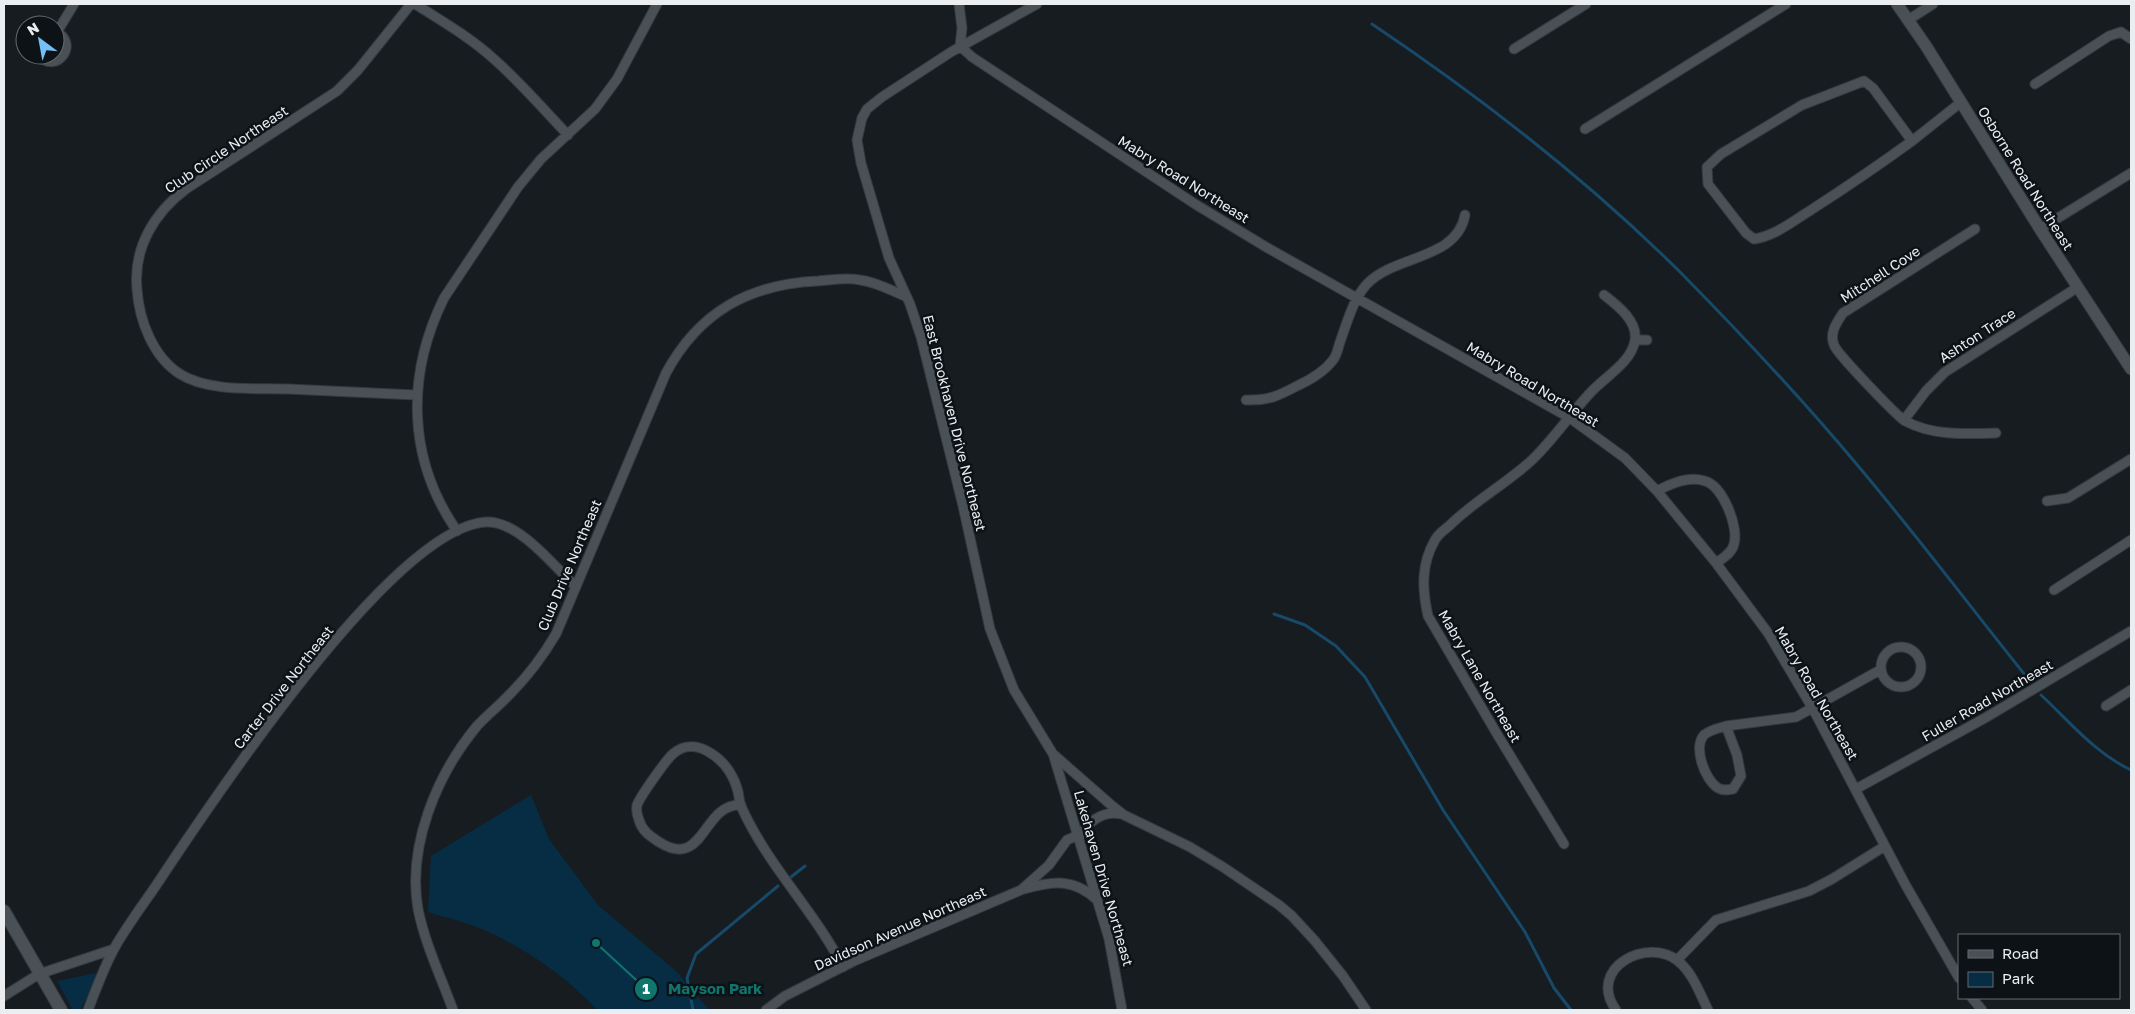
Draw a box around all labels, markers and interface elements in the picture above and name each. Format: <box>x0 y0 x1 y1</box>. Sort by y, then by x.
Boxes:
north arrow <box>15 15 65 65</box>
text: N <box>24 19 42 39</box>
street label: Club Circle Northeast <box>161 101 291 197</box>
street label: Osborne Road Northeast <box>1975 103 2077 253</box>
street label: Mabry Road Northeast <box>1115 132 1253 226</box>
street label: Mitchell Cove <box>1837 242 1923 306</box>
street label: Ashton Trace <box>1936 304 2018 366</box>
street label: East Brookhaven Drive Northeast <box>920 313 990 533</box>
street label: Mabry Road Northeast <box>1464 338 1602 430</box>
street label: Club Drive Northeast <box>534 497 604 633</box>
street label: Mabry Lane Northeast <box>1435 607 1525 745</box>
street label: Carter Drive Northeast <box>229 622 337 752</box>
street label: Mabry Road Northeast <box>1772 623 1862 763</box>
street label: Fuller Road Northeast <box>1918 656 2056 744</box>
street label: Lakehaven Drive Northeast <box>1071 788 1137 968</box>
street label: Davidson Avenue Northeast <box>811 882 989 974</box>
legend <box>1958 934 2120 999</box>
text: Road <box>2002 944 2039 962</box>
text: Park <box>2002 969 2035 987</box>
callout: Mayson Park <box>633 974 772 1004</box>
text: 1 <box>642 979 650 997</box>
text: Mayson Park <box>668 979 762 997</box>

